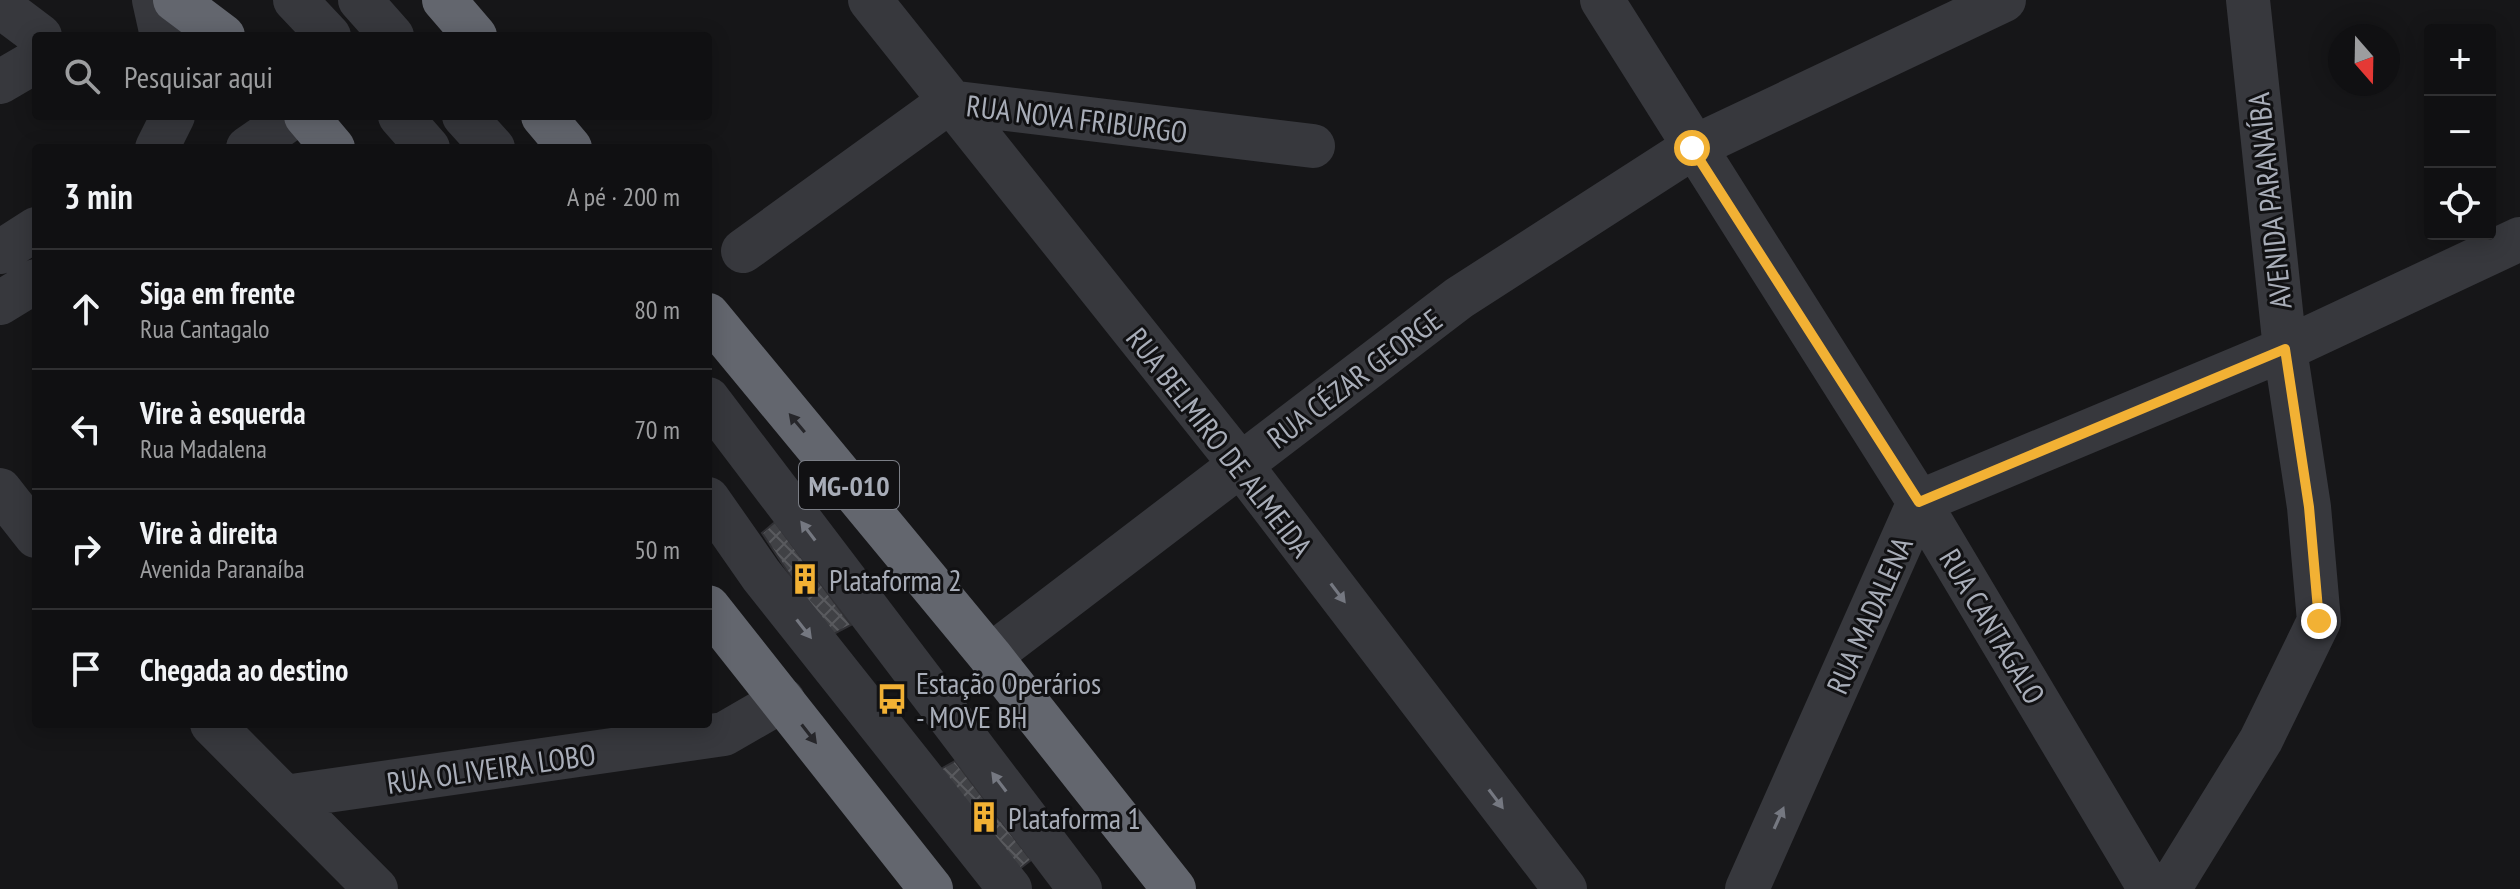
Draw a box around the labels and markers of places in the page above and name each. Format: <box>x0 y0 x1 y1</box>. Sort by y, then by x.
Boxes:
place label: Plataforma 2 <box>829 560 962 599</box>
building icon: Plataforma 2 <box>788 562 822 596</box>
place label: Estação Operários - MOVE BH <box>916 663 1101 736</box>
bus stop icon: Estação Operários - MOVE BH <box>875 682 909 716</box>
place label: Plataforma 1 <box>1008 798 1141 837</box>
building icon: Plataforma 1 <box>967 800 1001 834</box>

